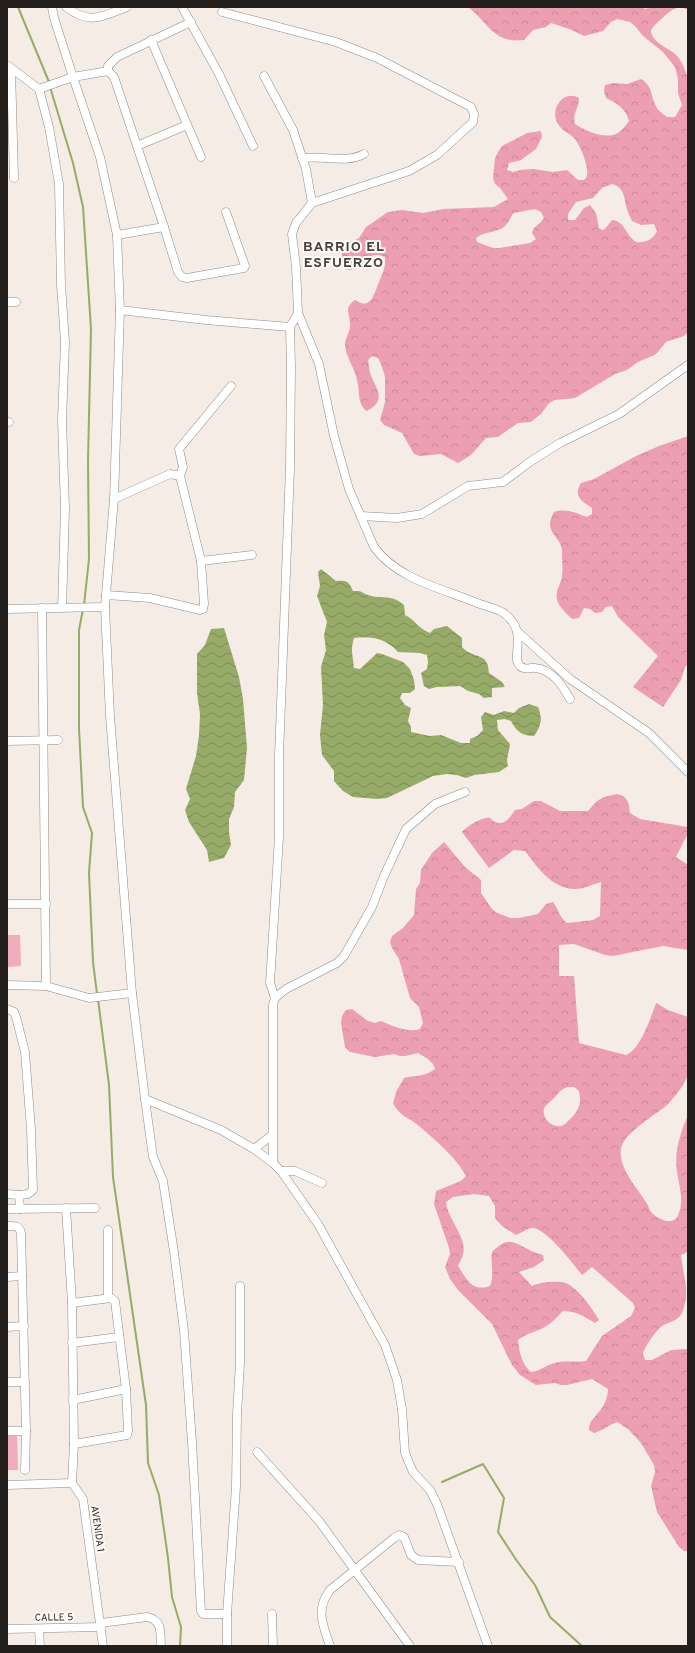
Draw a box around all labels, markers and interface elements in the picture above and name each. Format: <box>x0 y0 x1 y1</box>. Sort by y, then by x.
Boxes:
district label: BARRIO EL ESFUERZO <box>303 239 385 272</box>
street label: AVENIDA 1 <box>87 1505 107 1553</box>
street label: CALLE 5 <box>35 1611 73 1625</box>

